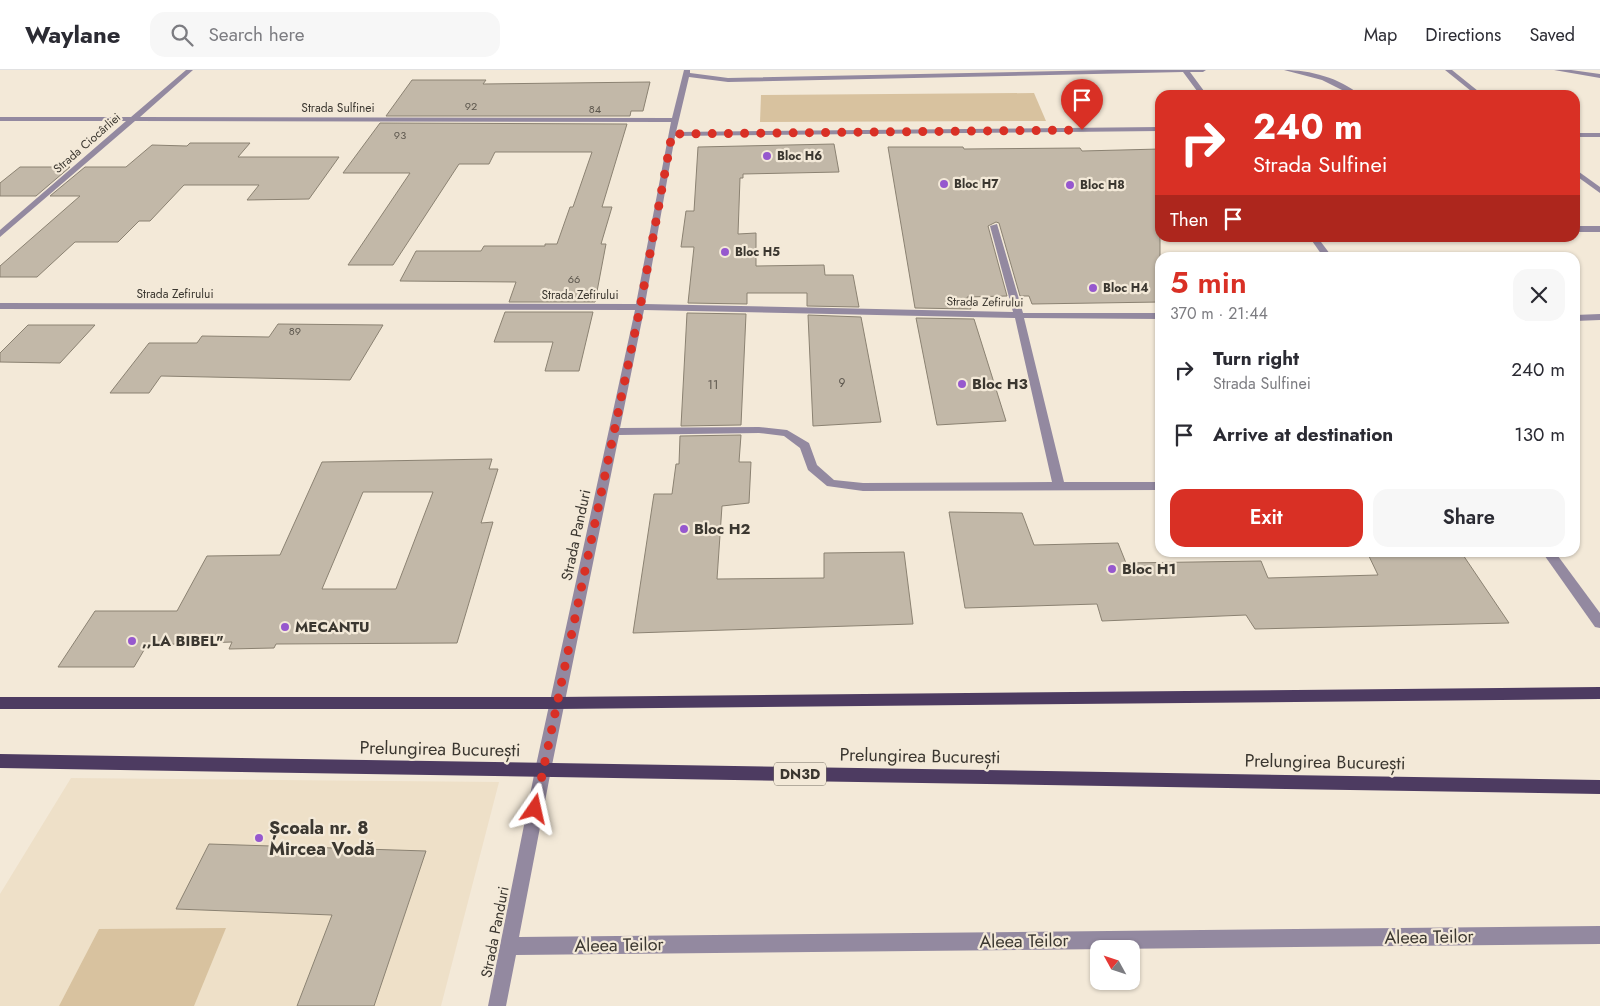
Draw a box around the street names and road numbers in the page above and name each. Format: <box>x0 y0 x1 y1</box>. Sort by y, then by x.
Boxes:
street label: Strada Sulfinei <box>301 99 375 117</box>
street label: Strada Ciocârliei <box>49 109 125 177</box>
street label: Strada Zefirului <box>136 285 214 303</box>
street label: Strada Zefirului <box>541 286 619 304</box>
street label: Strada Zefirului <box>946 292 1024 312</box>
street label: Strada Panduri <box>556 487 596 583</box>
street label: Prelungirea București <box>359 735 521 763</box>
street label: Prelungirea București <box>839 742 1001 770</box>
street label: Prelungirea București <box>1244 748 1406 776</box>
road number: DN3D <box>774 762 826 786</box>
street label: Strada Panduri <box>475 884 515 980</box>
street label: Aleea Teilor <box>1384 923 1475 951</box>
street label: Aleea Teilor <box>979 927 1070 955</box>
street label: Aleea Teilor <box>574 931 665 959</box>

